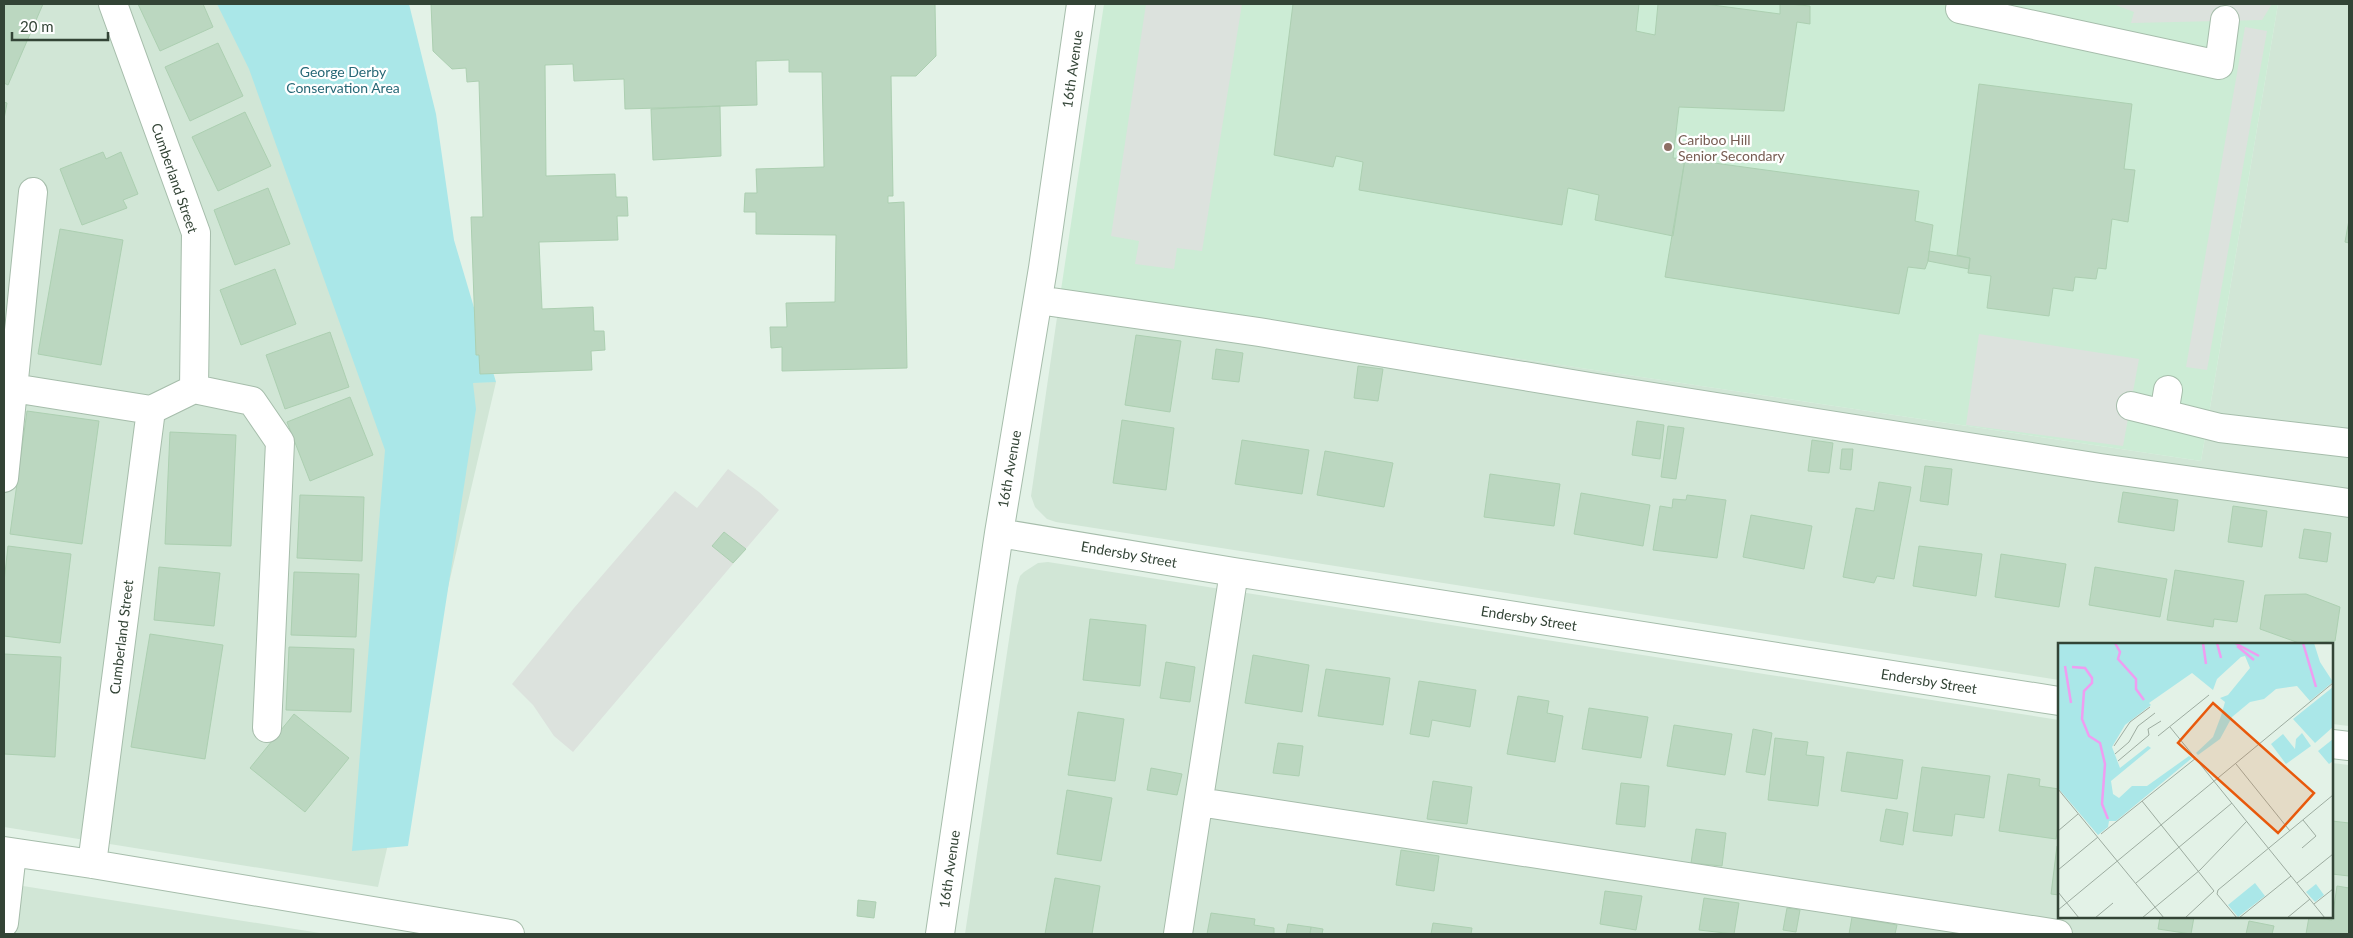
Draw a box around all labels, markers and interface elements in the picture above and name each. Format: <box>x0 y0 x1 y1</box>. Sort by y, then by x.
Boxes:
scale bar <box>12 10 109 42</box>
text: 20 m <box>20 17 54 35</box>
street label: 16th Avenue <box>1058 29 1086 109</box>
park label: George Derby Conservation Area <box>286 63 400 96</box>
street label: Cumberland Street <box>148 121 202 235</box>
place label: Cariboo Hill Senior Secondary <box>1678 131 1786 164</box>
marker: Cariboo Hill Senior Secondary <box>1662 141 1674 153</box>
street label: 16th Avenue <box>994 429 1024 509</box>
street label: Endersby Street <box>1080 537 1178 571</box>
street label: Cumberland Street <box>106 579 136 695</box>
street label: Endersby Street <box>1480 602 1578 634</box>
inset map <box>2058 643 2333 918</box>
street label: Endersby Street <box>1880 665 1978 697</box>
street label: 16th Avenue <box>935 829 963 909</box>

